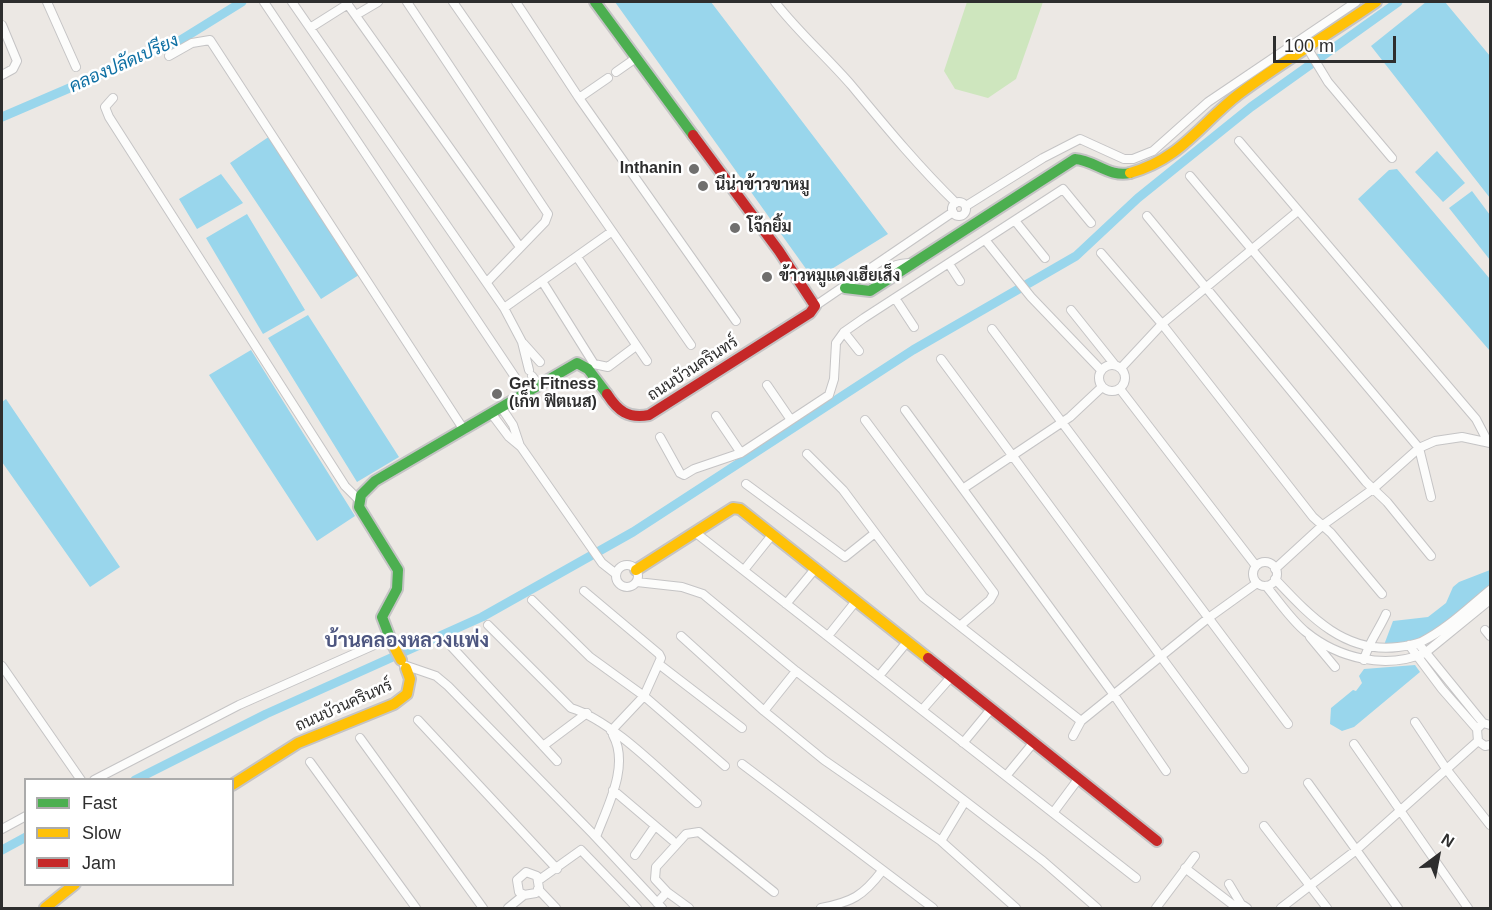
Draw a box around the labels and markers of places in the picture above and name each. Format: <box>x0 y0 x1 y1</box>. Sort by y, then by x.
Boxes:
place label: Inthanin <box>620 159 682 179</box>
marker: Inthanin <box>687 162 701 176</box>
place label: นีน่าข้าวขาหมู <box>715 176 809 196</box>
marker: นีน่าข้าวขาหมู <box>696 179 710 193</box>
place label: โจ๊กยิ้ม <box>747 218 792 238</box>
marker: โจ๊กยิ้ม <box>728 221 742 235</box>
place label: ข้าวหมูแดงเฮียเส็ง <box>779 267 900 287</box>
marker: ข้าวหมูแดงเฮียเส็ง <box>760 270 774 284</box>
place label: Get Fitness (เก็ท ฟิตเนส) <box>509 375 597 413</box>
marker: Get Fitness (เก็ท ฟิตเนส) <box>490 387 504 401</box>

